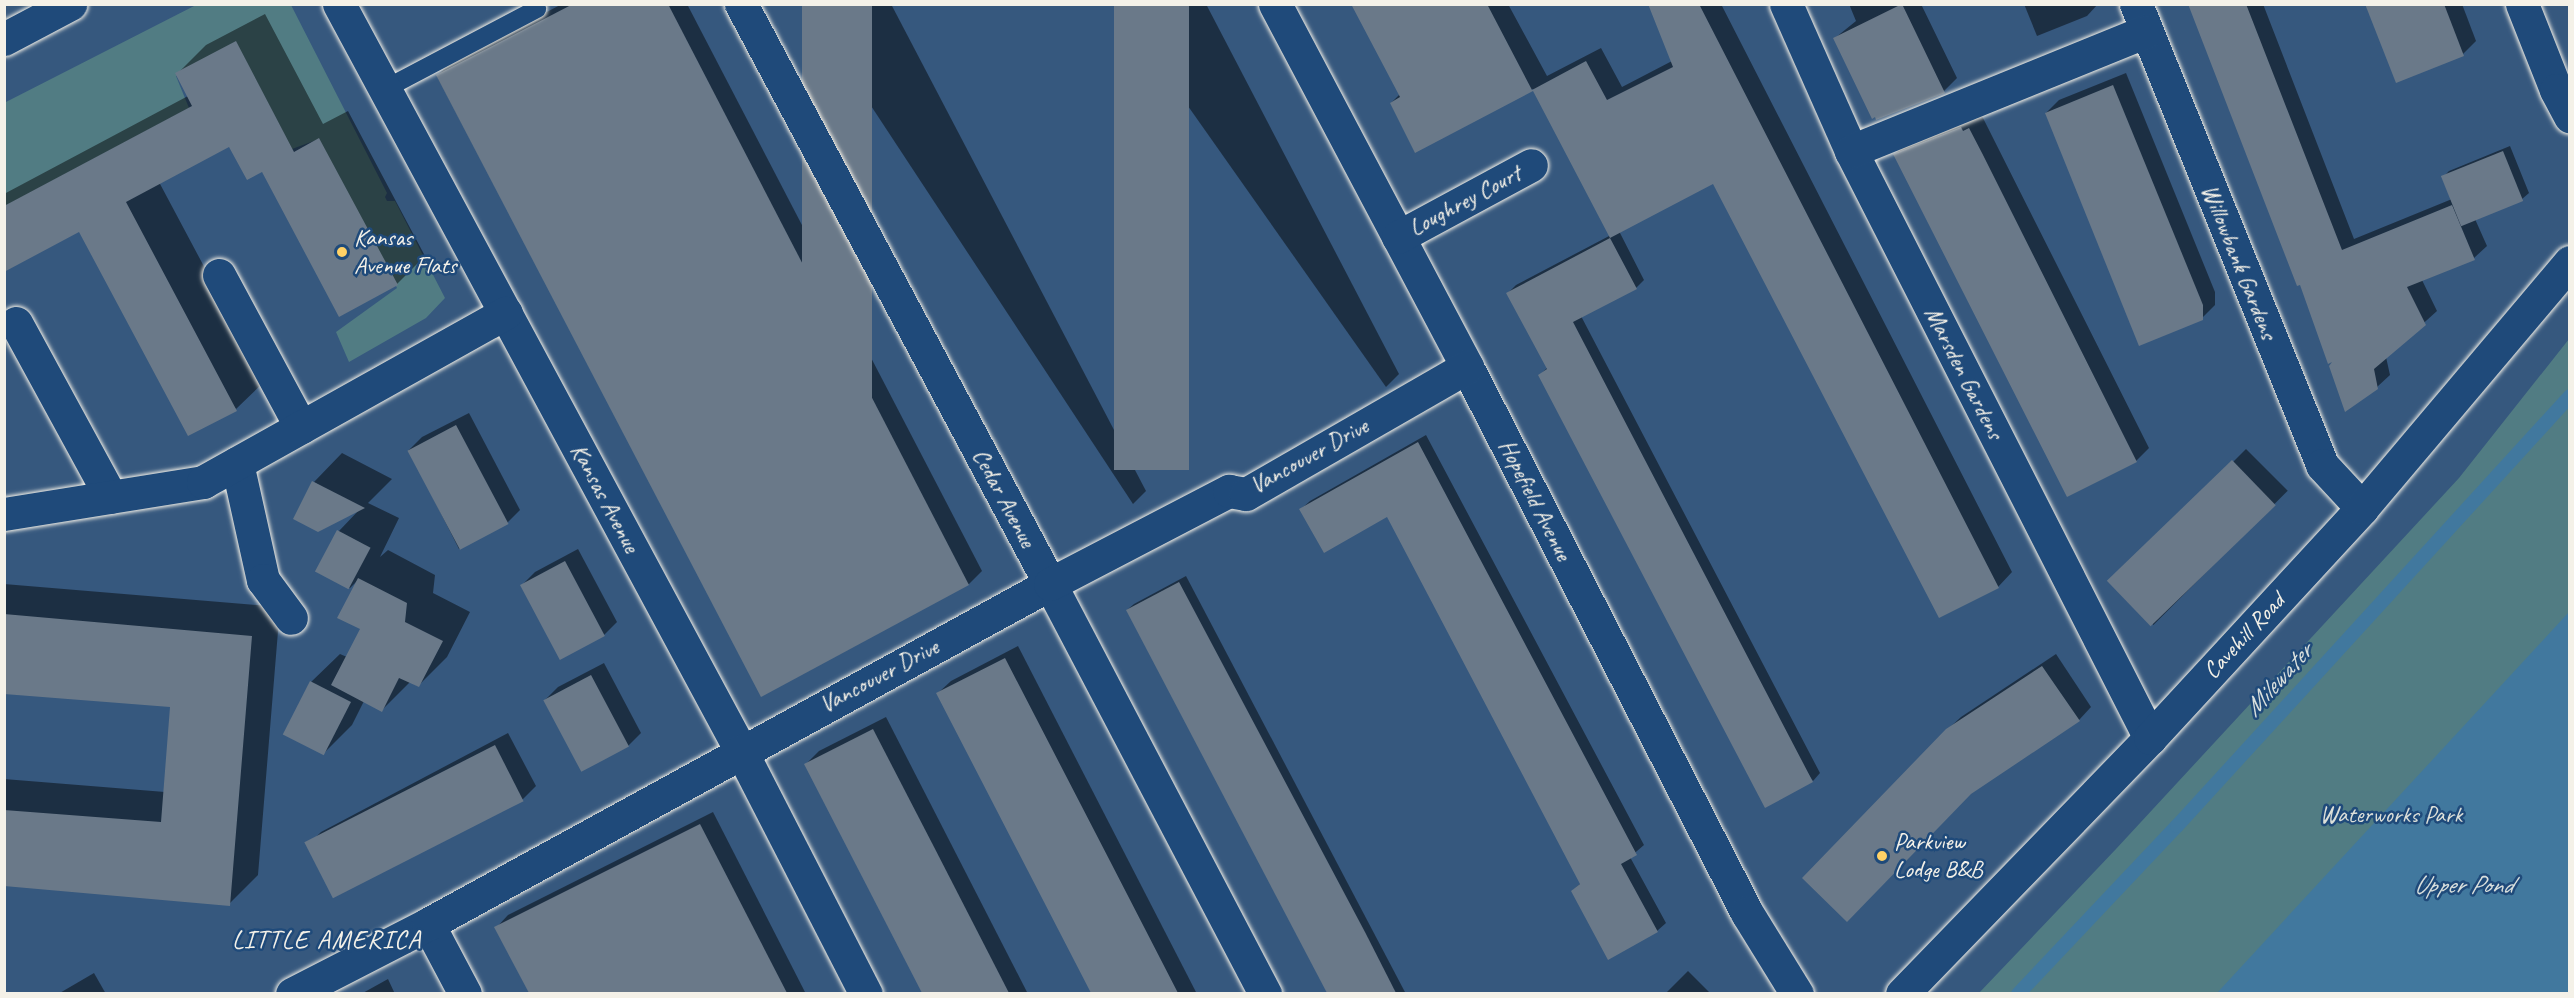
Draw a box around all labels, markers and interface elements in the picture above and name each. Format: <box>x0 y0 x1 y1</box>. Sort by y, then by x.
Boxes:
street label: Loughrey Court <box>1404 159 1526 243</box>
street label: Willowbank Gardens <box>2195 181 2283 343</box>
place label: Kansas Avenue Flats <box>354 224 457 280</box>
marker: Kansas Avenue Flats <box>335 245 349 259</box>
street label: Marsden Gardens <box>1918 302 2010 444</box>
street label: Vancouver Drive <box>1245 412 1373 500</box>
street label: Hopefield Avenue <box>1492 435 1578 565</box>
street label: Kansas Avenue <box>564 439 646 557</box>
street label: Cedar Avenue <box>966 444 1042 552</box>
street label: Cavehill Road <box>2197 587 2291 685</box>
street label: Vancouver Drive <box>814 633 944 719</box>
water label: Milewater <box>2237 637 2319 723</box>
park label: Waterworks Park <box>2320 801 2462 829</box>
place label: Parkview Lodge B&B <box>1894 828 1983 884</box>
marker: Parkview Lodge B&B <box>1875 849 1889 863</box>
water label: Upper Pond <box>2414 869 2512 901</box>
district label: LITTLE AMERICA <box>233 924 421 956</box>

